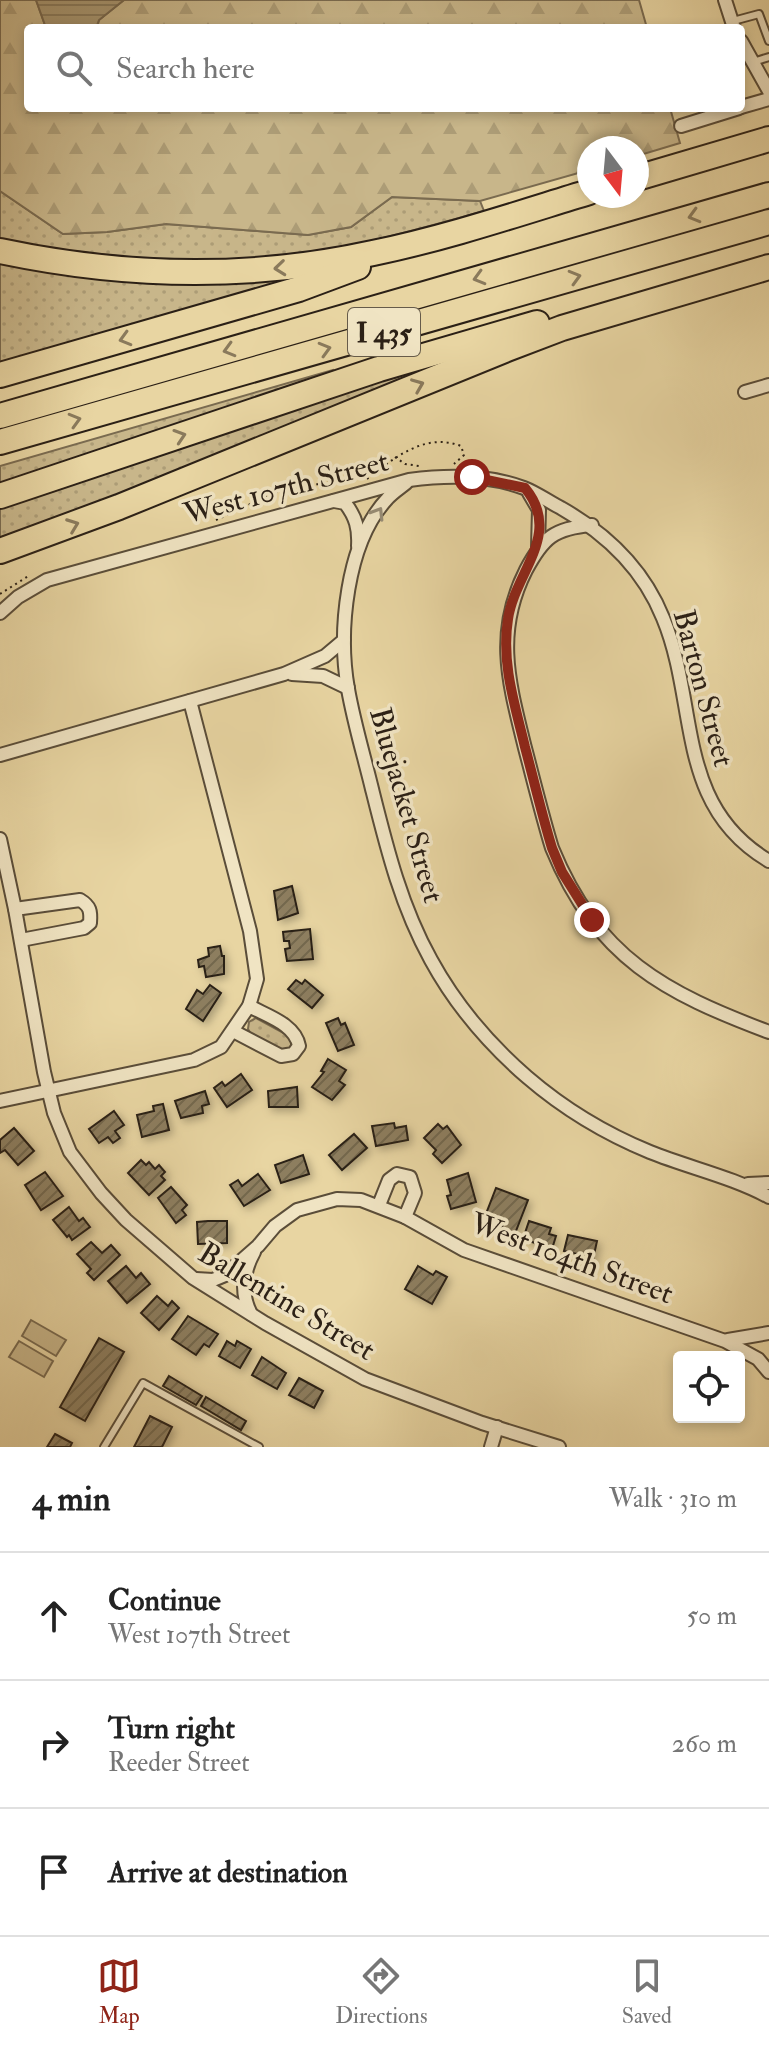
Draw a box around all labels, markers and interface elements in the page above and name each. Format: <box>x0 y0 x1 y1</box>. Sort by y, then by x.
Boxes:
search box <box>24 24 745 112</box>
icon: search <box>52 46 96 90</box>
text: Search here <box>116 50 255 87</box>
north arrow <box>577 136 649 208</box>
one-way arrow <box>688 207 701 223</box>
one-way arrow <box>273 259 286 276</box>
one-way arrow <box>472 269 486 285</box>
one-way arrow <box>567 270 581 286</box>
road number: I 435 <box>348 308 420 356</box>
one-way arrow <box>119 330 133 346</box>
one-way arrow <box>222 341 236 357</box>
one-way arrow <box>317 342 331 358</box>
one-way arrow <box>410 378 424 395</box>
one-way arrow <box>68 413 81 429</box>
one-way arrow <box>172 429 186 445</box>
street label: West 107th Street <box>179 442 393 533</box>
route start <box>454 459 490 495</box>
one-way arrow <box>368 507 383 521</box>
one-way arrow <box>65 518 79 534</box>
street label: Barton Street <box>665 605 742 771</box>
street label: Bluejacket Street <box>361 703 452 907</box>
route end <box>574 902 610 938</box>
street label: West 104th Street <box>465 1204 678 1312</box>
street label: Ballentine Street <box>192 1234 382 1369</box>
map controls <box>673 1351 745 1423</box>
button: locate <box>673 1351 745 1423</box>
text: 4 min <box>32 1478 110 1521</box>
text: Walk · 310 m <box>609 1483 737 1515</box>
text: Continue <box>108 1582 221 1619</box>
icon: ahead <box>32 1594 76 1638</box>
text: 50 m <box>687 1600 737 1632</box>
text: West 107th Street <box>108 1619 290 1651</box>
text: Turn right <box>108 1710 235 1747</box>
icon: right <box>32 1722 76 1766</box>
text: 260 m <box>672 1728 737 1760</box>
text: Reeder Street <box>108 1747 250 1779</box>
icon: arrive <box>32 1850 76 1894</box>
text: Arrive at destination <box>108 1854 348 1891</box>
tab: Map <box>97 1954 141 2030</box>
tab: Directions <box>335 1954 428 2030</box>
tab: Saved <box>622 1954 672 2030</box>

